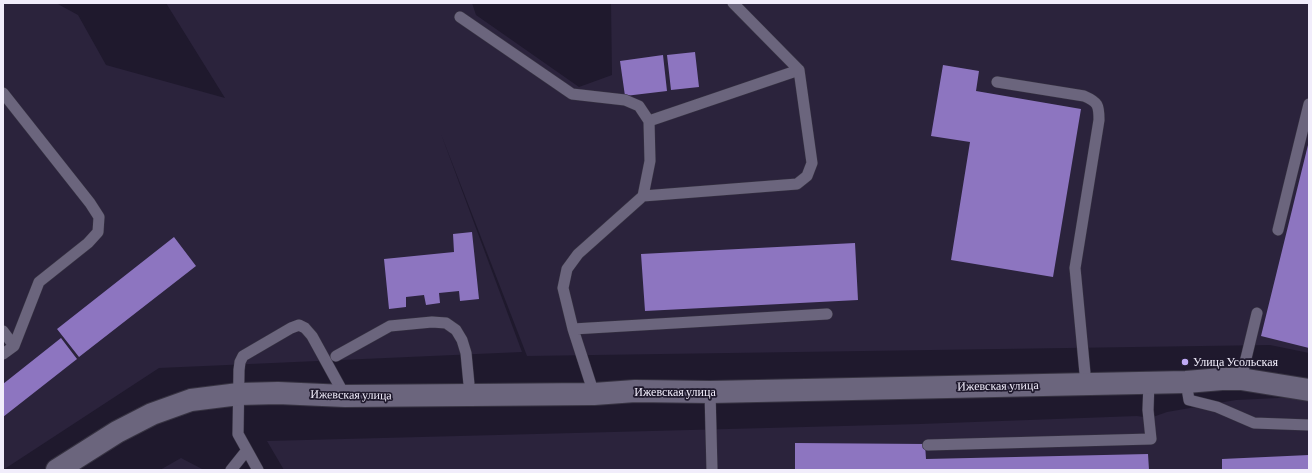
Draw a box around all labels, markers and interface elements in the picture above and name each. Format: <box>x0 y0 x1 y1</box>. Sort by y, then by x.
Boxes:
place label: Улица Усольская <box>1193 355 1278 369</box>
marker: Улица Усольская <box>1180 357 1190 367</box>
street label: Ижевская улица <box>957 378 1039 394</box>
street label: Ижевская улица <box>634 385 716 399</box>
street label: Ижевская улица <box>310 387 392 403</box>

